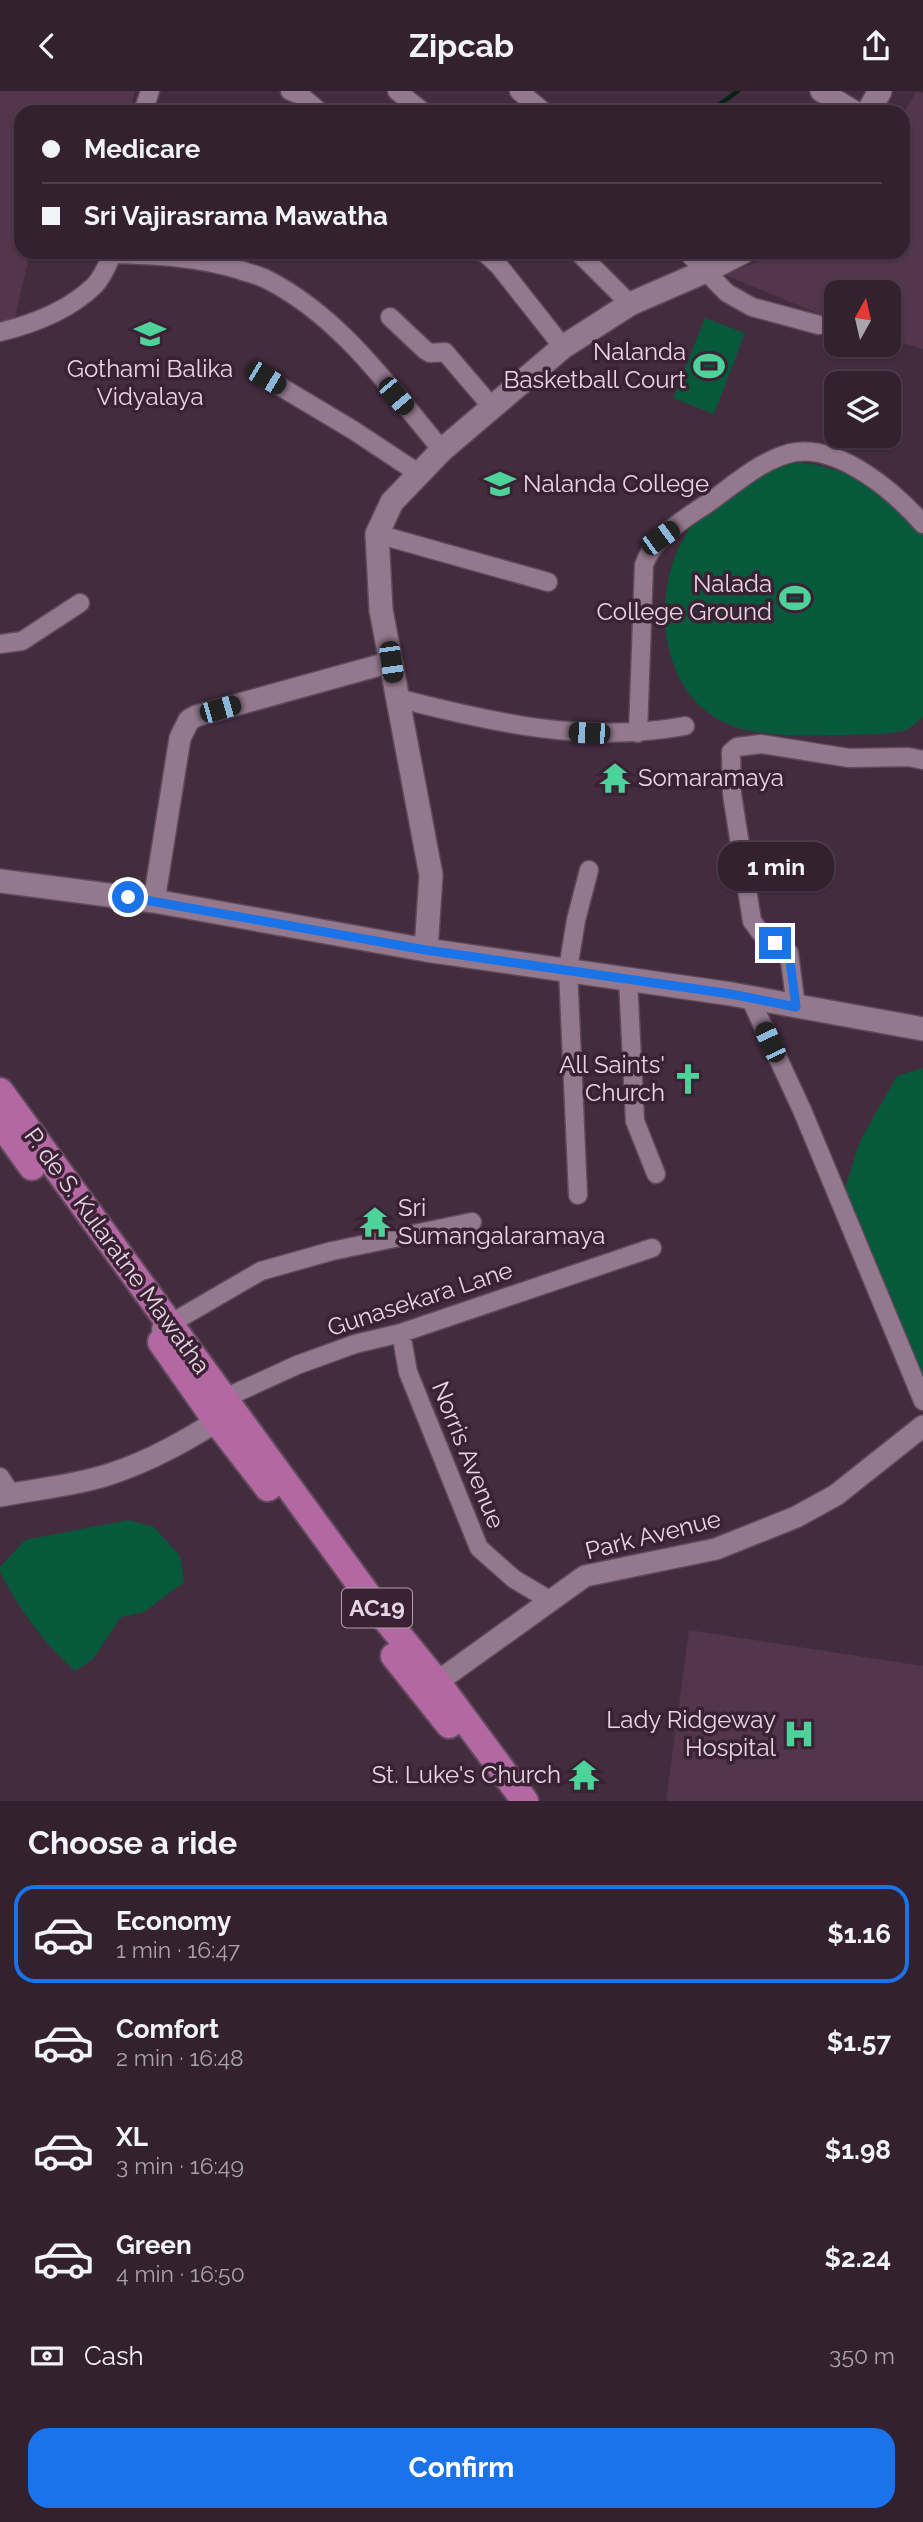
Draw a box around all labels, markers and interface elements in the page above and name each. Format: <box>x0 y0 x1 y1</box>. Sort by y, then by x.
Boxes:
icon: back <box>28 27 66 65</box>
text: Zipcab <box>409 27 514 64</box>
icon: share <box>857 27 895 65</box>
text: Medicare <box>84 134 200 164</box>
text: Sri Vajirasrama Mawatha <box>84 201 388 231</box>
north arrow <box>824 280 901 357</box>
map controls <box>824 280 901 448</box>
school or university icon: Gothami Balika Vidyalaya <box>133 317 167 351</box>
place label: Nalanda Basketball Court <box>503 337 686 394</box>
sports icon: Nalanda Basketball Court <box>692 349 726 383</box>
place label: Gothami Balika Vidyalaya <box>67 354 233 411</box>
car <box>243 358 290 398</box>
button: layers <box>824 371 901 448</box>
car <box>375 373 418 419</box>
school or university icon: Nalanda College <box>483 467 517 501</box>
place label: Nalanda College <box>523 469 709 498</box>
car <box>637 517 684 559</box>
place label: Nalada College Ground <box>596 569 772 626</box>
sports icon: Nalada College Ground <box>778 581 812 615</box>
car <box>378 640 405 684</box>
car <box>197 693 244 725</box>
car <box>568 722 611 744</box>
temple icon: Somaramaya <box>598 761 632 795</box>
place label: Somaramaya <box>638 763 784 792</box>
callout: 1 min <box>717 841 833 891</box>
text: 1 min <box>747 853 805 880</box>
route start <box>112 881 144 913</box>
route end <box>759 927 791 959</box>
car <box>752 1019 789 1065</box>
place label: All Saints' Church <box>559 1050 665 1107</box>
church icon: All Saints' Church <box>671 1062 705 1096</box>
street label: P. de S. Kularatne Mawatha <box>18 1122 216 1379</box>
place label: Sri Sumangalaramaya <box>398 1193 605 1250</box>
temple icon: Sri Sumangalaramaya <box>358 1205 392 1239</box>
street label: Gunasekara Lane <box>324 1255 516 1342</box>
street label: Norris Avenue <box>426 1377 511 1533</box>
street label: Park Avenue <box>582 1504 724 1565</box>
road number: AC19 <box>342 1589 412 1627</box>
place label: Lady Ridgeway Hospital <box>606 1705 776 1762</box>
hospital icon: Lady Ridgeway Hospital <box>782 1717 816 1751</box>
temple icon: St. Luke's Church <box>567 1758 601 1792</box>
place label: St. Luke's Church <box>372 1760 561 1789</box>
text: Choose a ride <box>28 1824 237 1861</box>
icon: car <box>32 1903 95 1966</box>
text: Economy <box>116 1906 231 1936</box>
text: $1.16 <box>827 1919 891 1949</box>
text: 1 min · 16:47 <box>116 1936 240 1963</box>
icon: car <box>32 2011 95 2074</box>
text: Comfort <box>116 2014 219 2044</box>
text: $1.57 <box>827 2027 891 2057</box>
text: 2 min · 16:48 <box>116 2044 244 2071</box>
icon: car <box>32 2119 95 2182</box>
text: XL <box>116 2122 148 2152</box>
text: $1.98 <box>825 2135 891 2165</box>
text: 3 min · 16:49 <box>116 2152 244 2179</box>
icon: car <box>32 2227 95 2290</box>
text: Green <box>116 2230 192 2260</box>
text: $2.24 <box>824 2243 891 2273</box>
text: 4 min · 16:50 <box>116 2260 245 2287</box>
icon: cash <box>28 2337 66 2375</box>
text: Cash <box>84 2341 144 2371</box>
text: 350 m <box>829 2342 895 2369</box>
button: Confirm <box>28 2428 895 2508</box>

